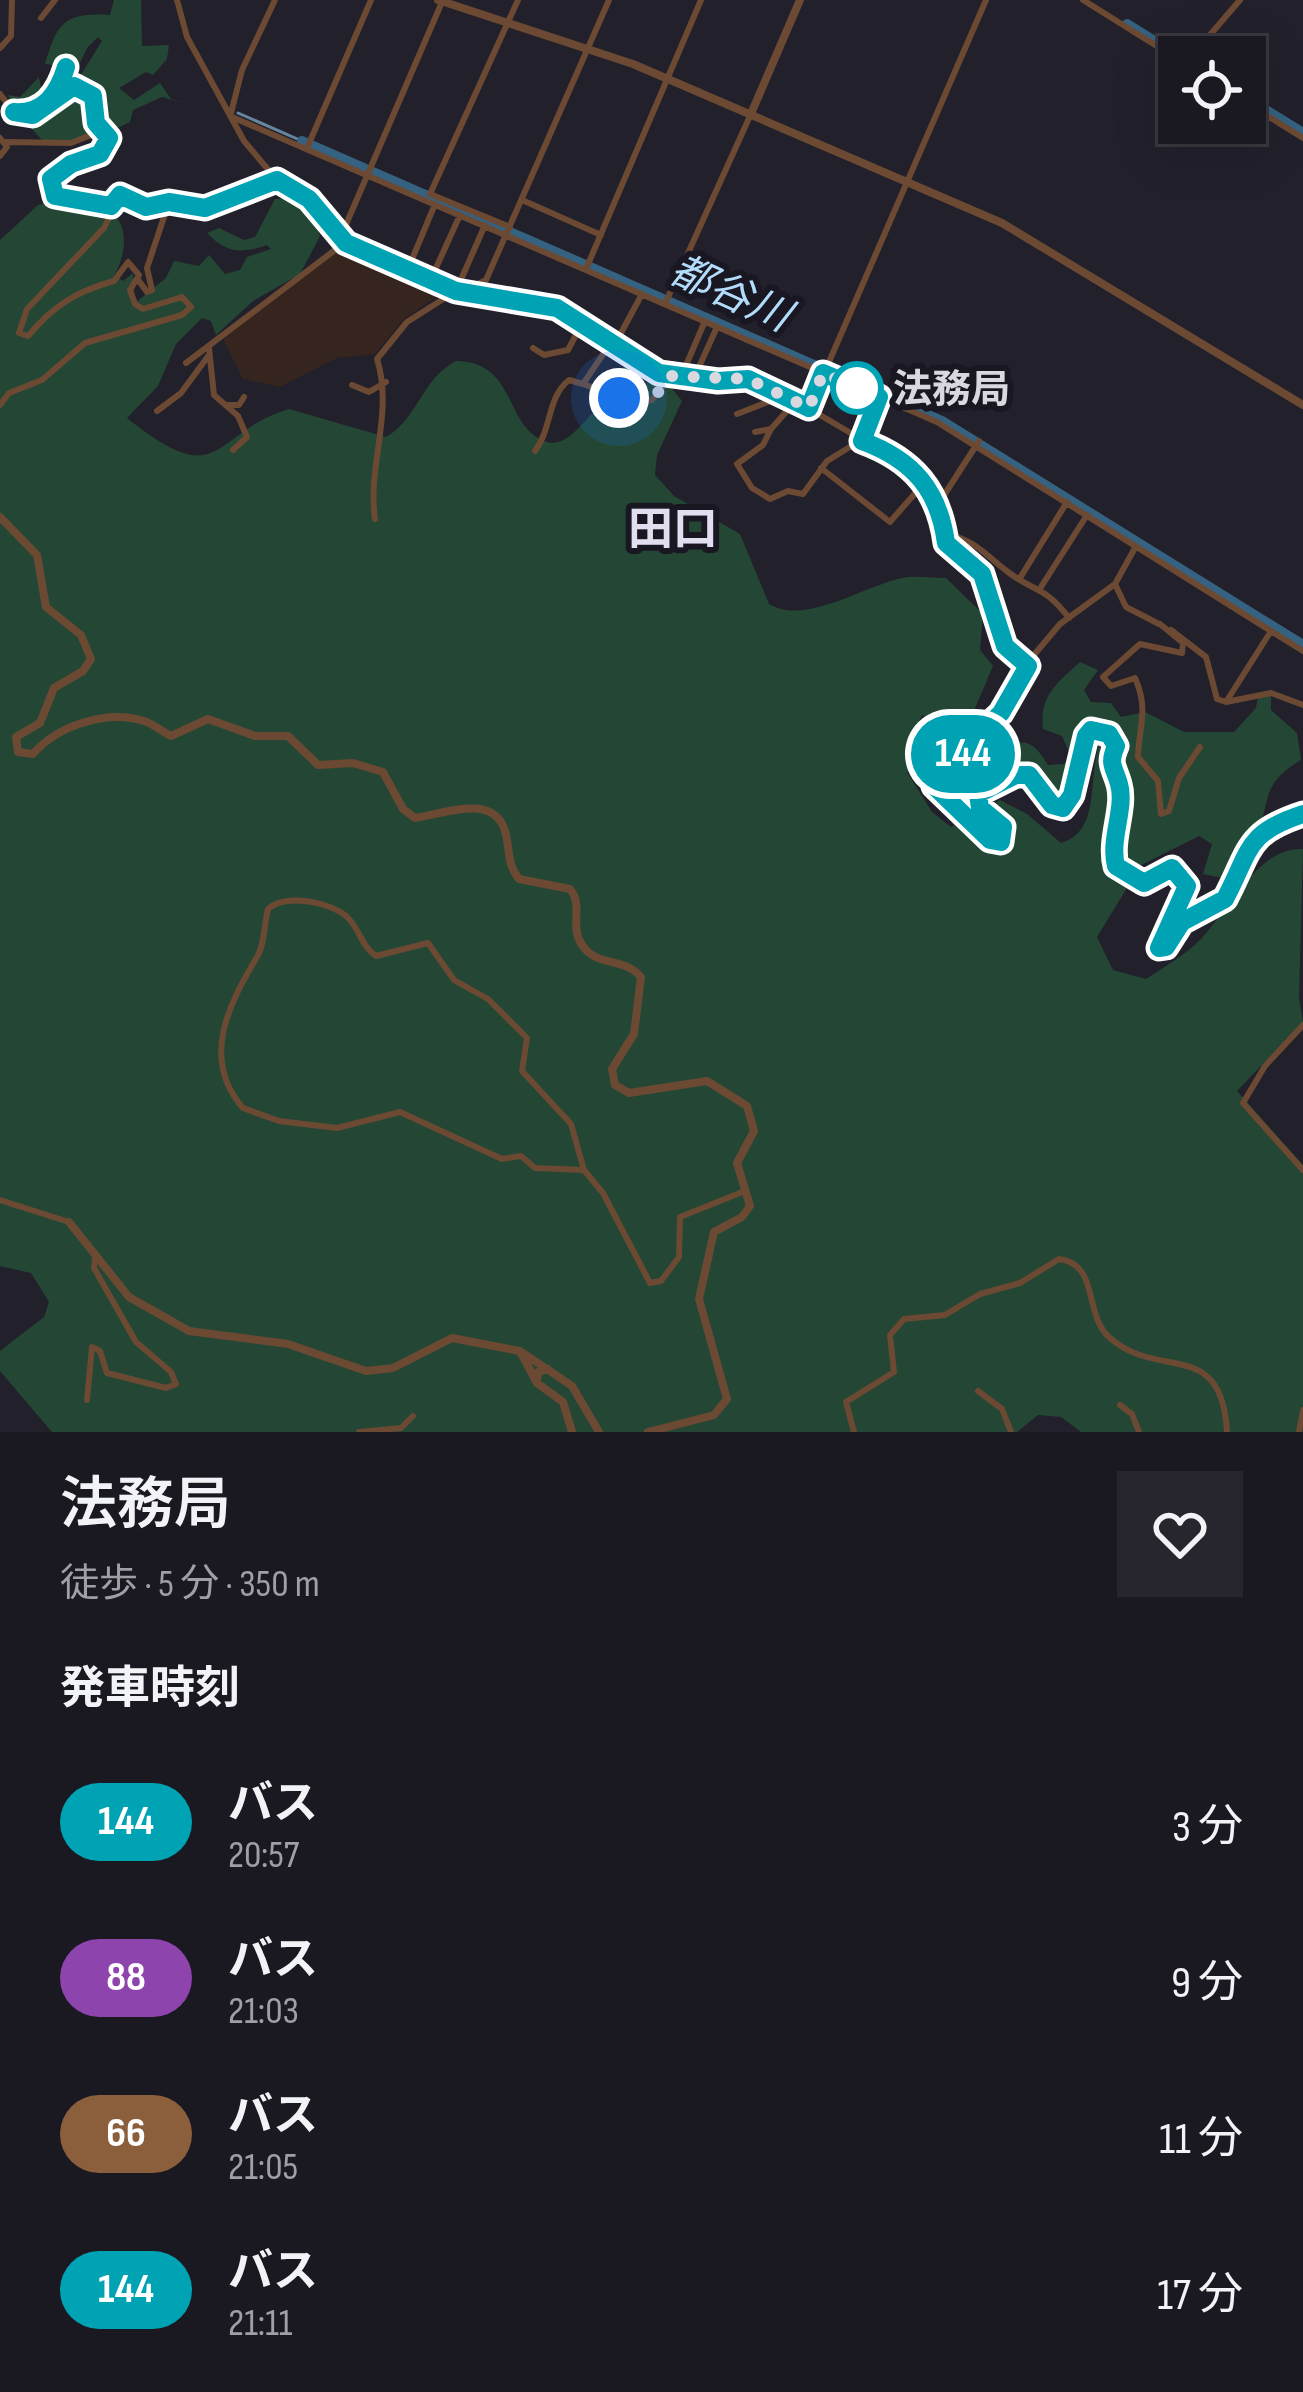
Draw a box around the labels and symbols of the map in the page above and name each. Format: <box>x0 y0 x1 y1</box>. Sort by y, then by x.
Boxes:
water label: 都谷川 <box>662 245 802 345</box>
marker: 法務局 <box>832 363 882 413</box>
place label: 法務局 <box>893 367 1010 414</box>
your location <box>589 368 649 428</box>
district label: 田口 <box>628 503 718 558</box>
line badge: 144 <box>894 715 1032 793</box>

